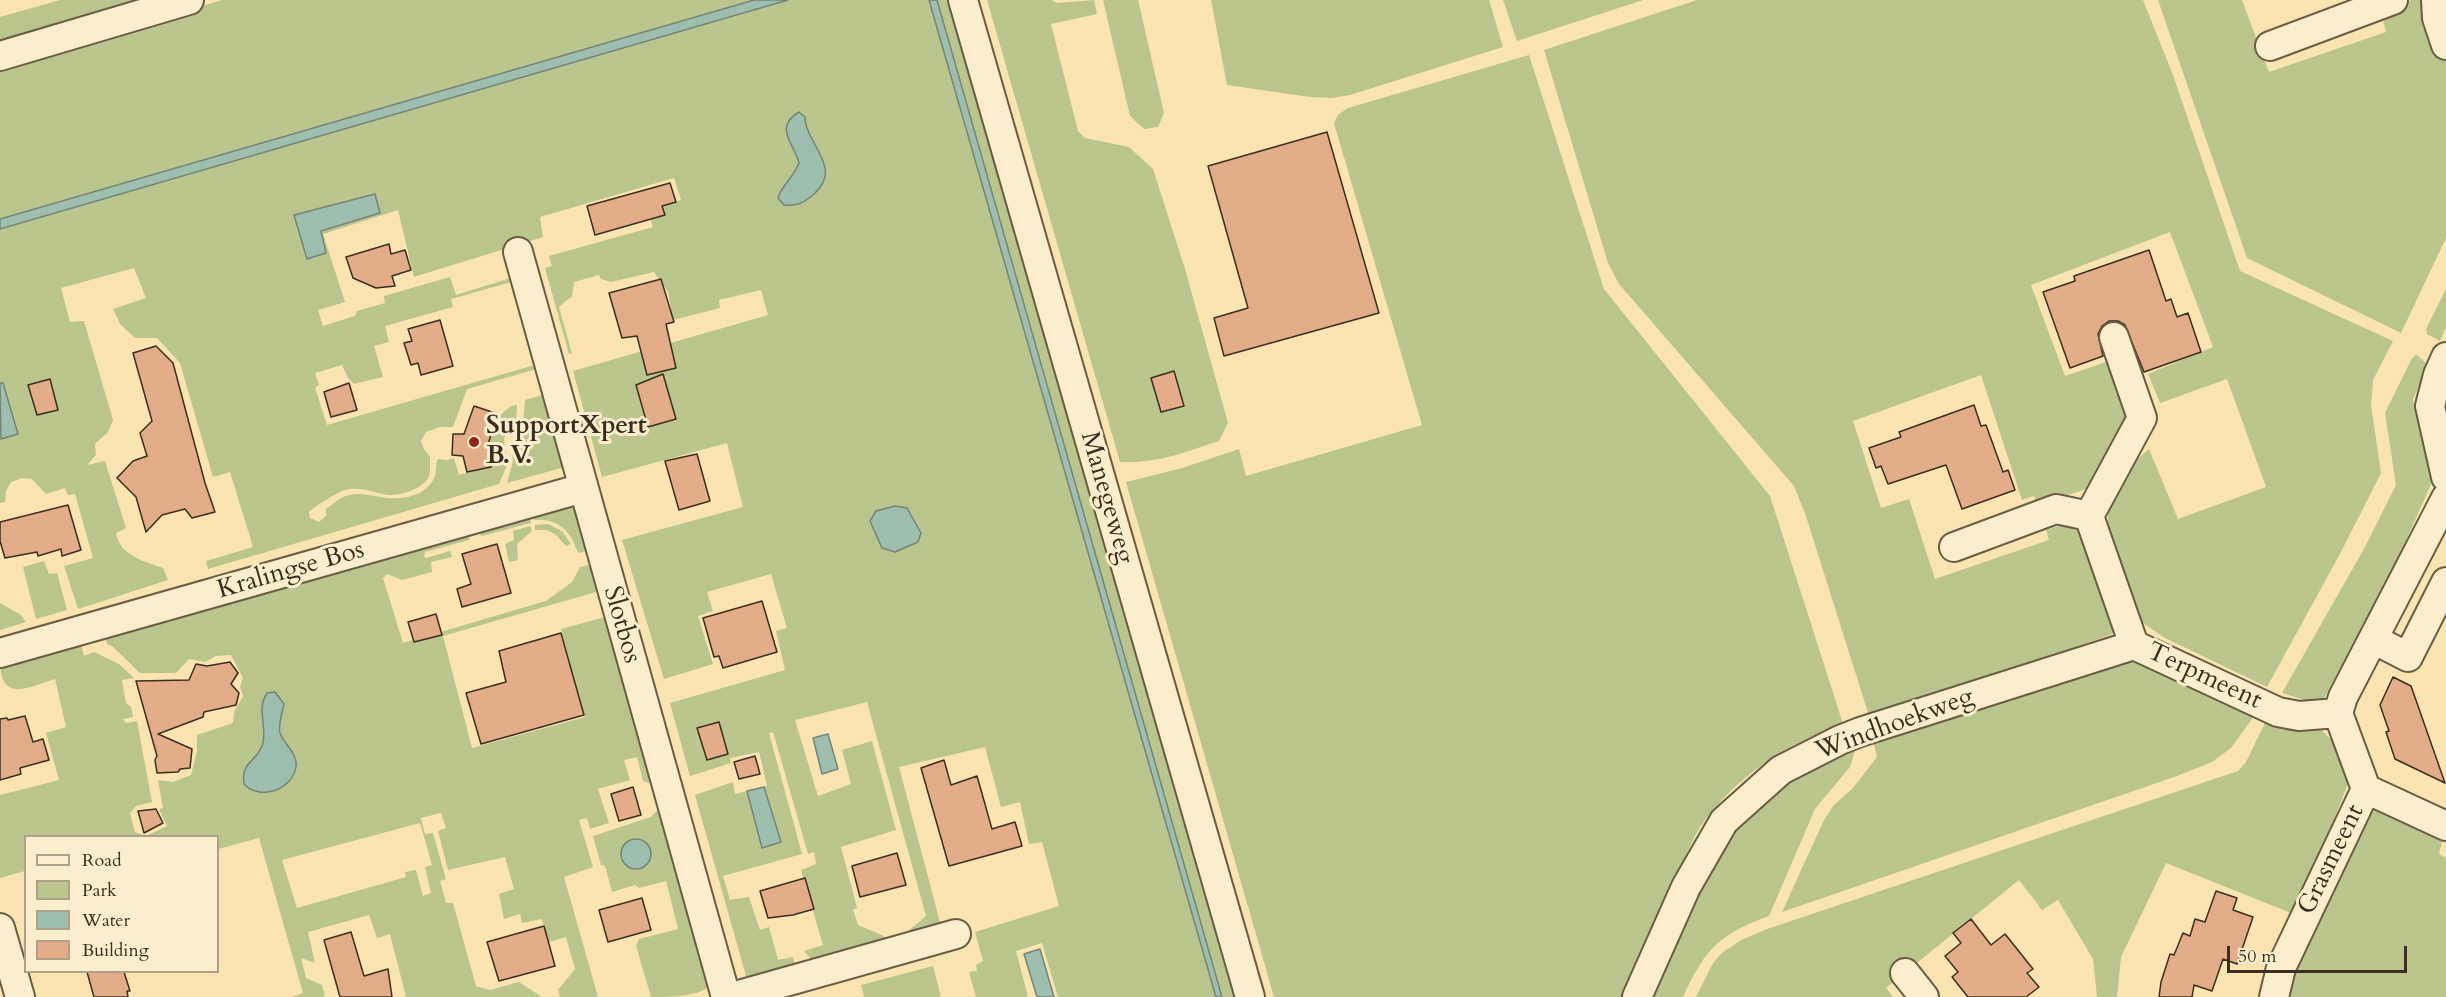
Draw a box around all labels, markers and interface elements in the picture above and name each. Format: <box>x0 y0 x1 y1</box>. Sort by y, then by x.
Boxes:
place label: SupportXpert B.V. <box>486 411 647 472</box>
street label: Manegeweg <box>1072 428 1140 568</box>
marker: SupportXpert B.V. <box>467 435 481 449</box>
street label: Kralingse Bos <box>214 535 368 607</box>
street label: Slotbos <box>595 583 647 667</box>
street label: Terpmeent <box>2142 637 2266 717</box>
street label: Windhoekweg <box>1812 682 1978 768</box>
street label: Grasmeent <box>2292 800 2372 920</box>
legend <box>24 835 219 973</box>
text: Road <box>82 848 122 873</box>
text: Park <box>82 878 117 903</box>
text: Water <box>82 908 130 933</box>
scale bar <box>2230 934 2410 972</box>
text: Building <box>82 938 149 963</box>
text: 50 m <box>2238 944 2277 969</box>

